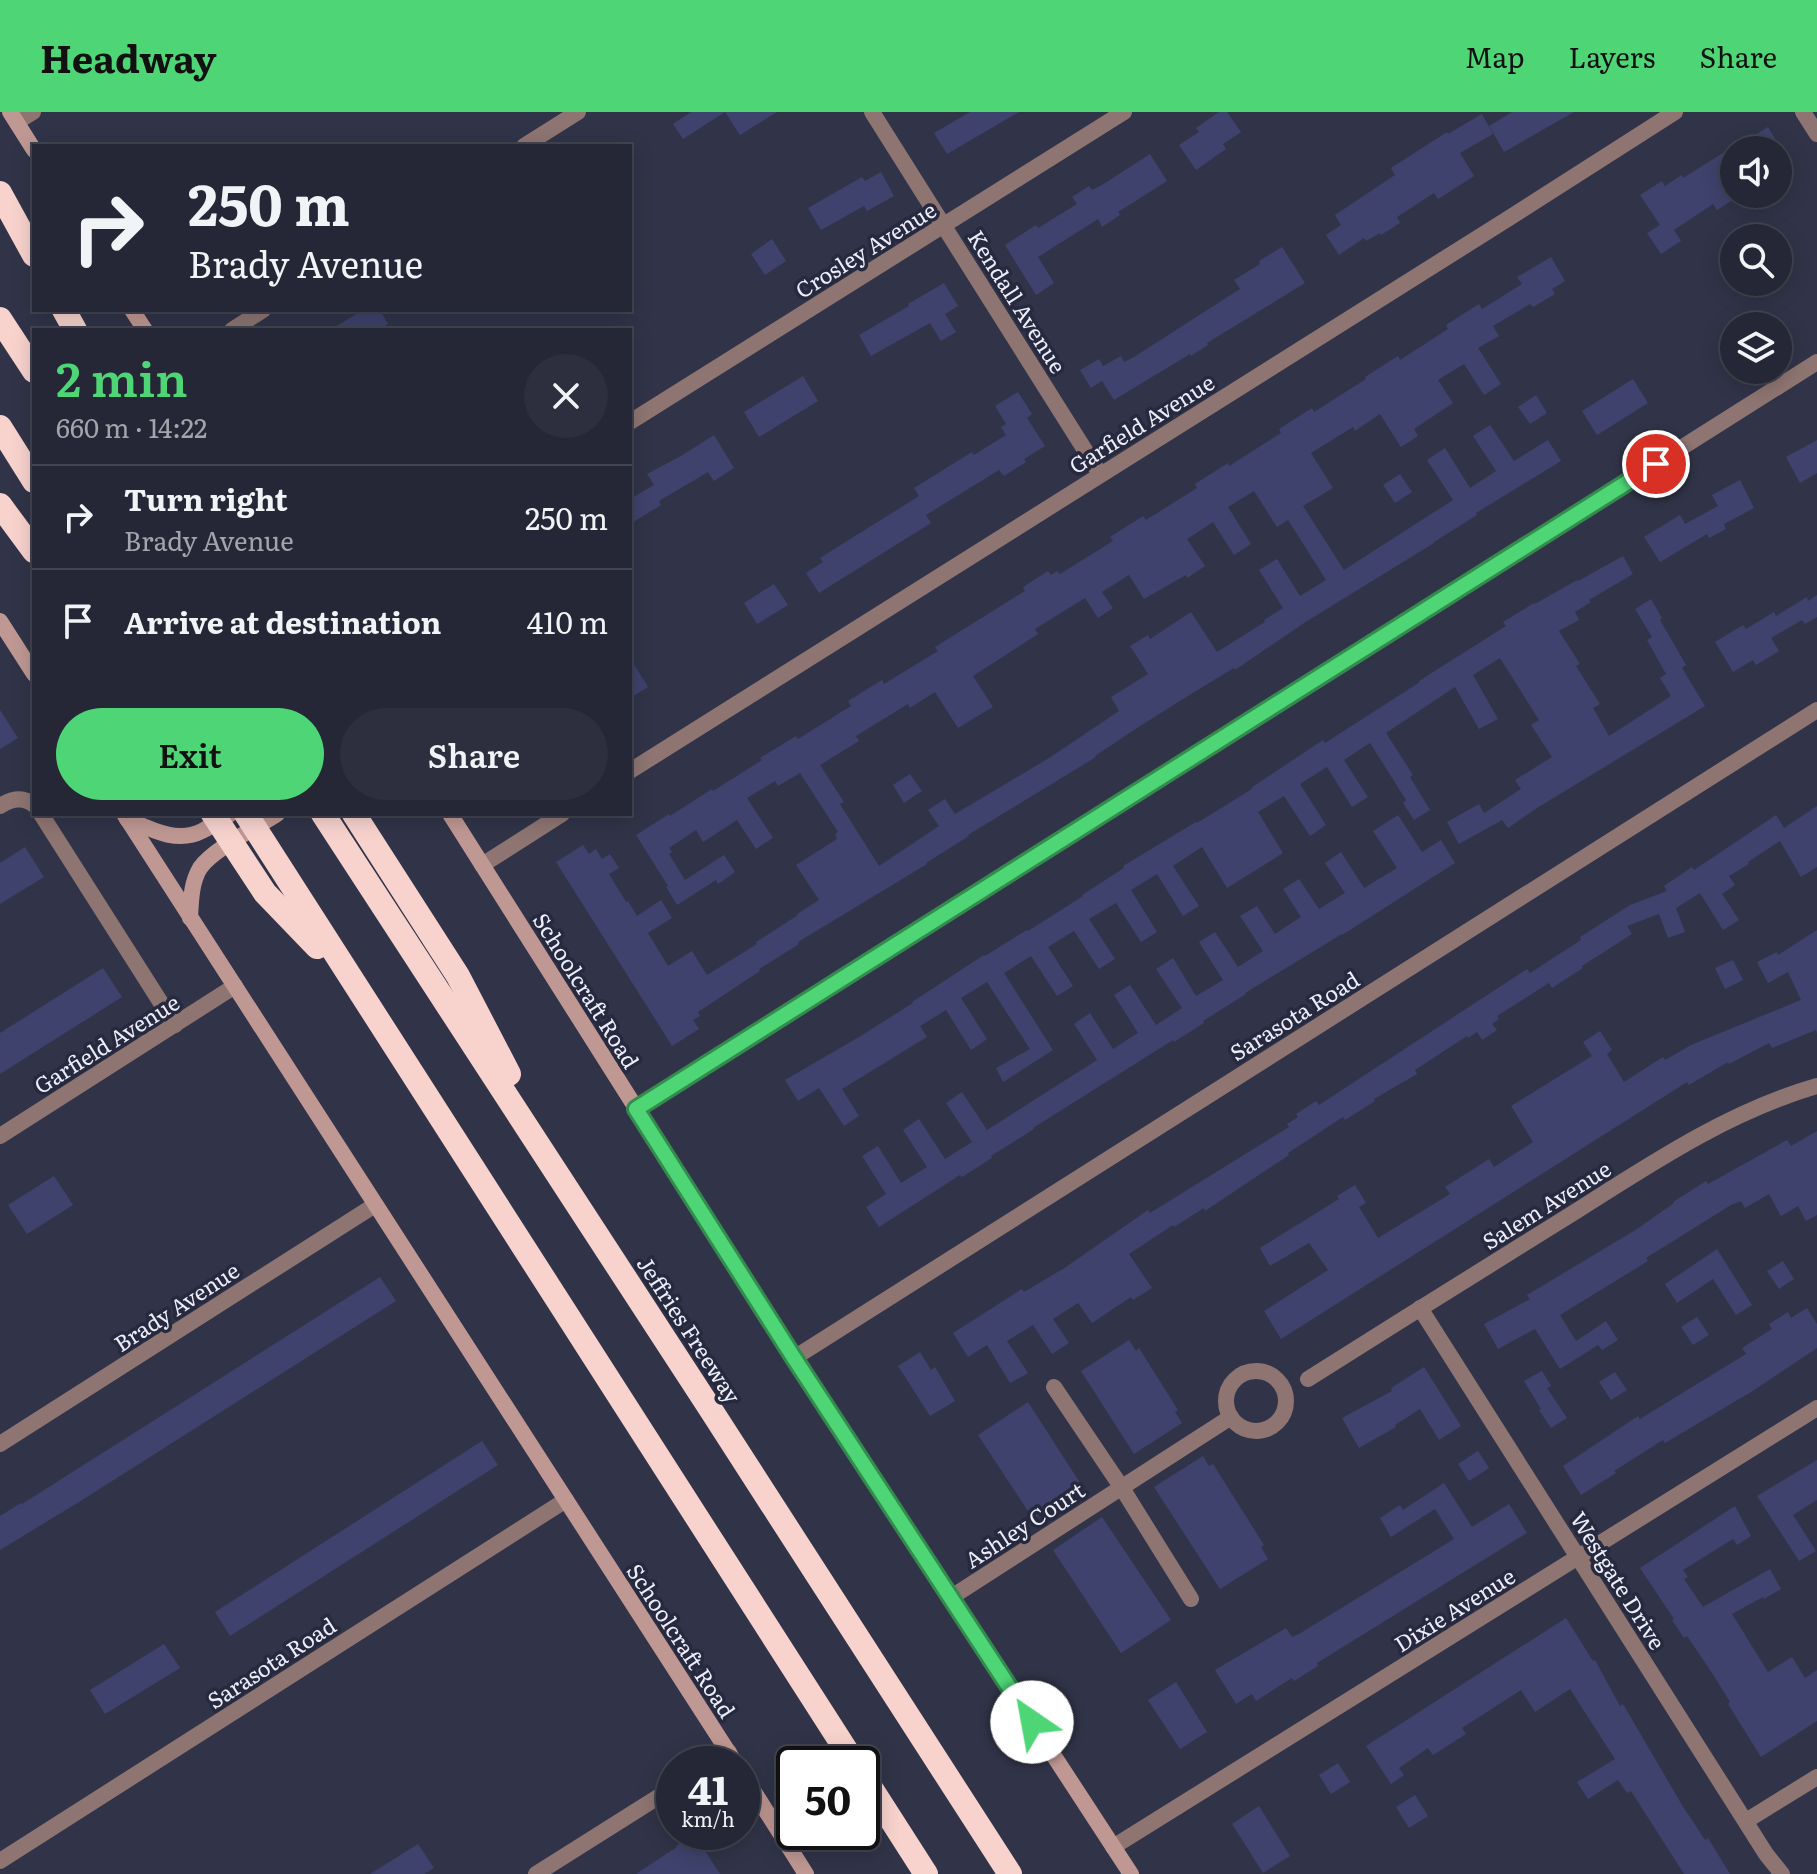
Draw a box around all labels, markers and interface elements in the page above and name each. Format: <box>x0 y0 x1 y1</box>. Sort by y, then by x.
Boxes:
text: Headway <box>40 28 216 85</box>
text: Map <box>1465 35 1524 77</box>
text: Layers <box>1568 35 1655 77</box>
text: Share <box>1699 35 1777 77</box>
map controls <box>1720 136 1792 384</box>
button: sound <box>1720 136 1792 208</box>
text: 250 m <box>188 160 350 243</box>
icon: right <box>56 176 160 280</box>
street label: Crosley Avenue <box>788 192 942 306</box>
street label: Kendall Avenue <box>961 223 1075 379</box>
button: search <box>1720 224 1792 296</box>
text: Brady Avenue <box>188 236 423 289</box>
button: layers <box>1720 312 1792 384</box>
text: 2 min <box>56 341 188 412</box>
button: close <box>524 354 608 438</box>
street label: Garfield Avenue <box>1062 365 1220 481</box>
text: 660 m · 14:22 <box>56 407 207 446</box>
pin <box>1622 430 1690 498</box>
icon: arrive <box>1634 442 1678 486</box>
text: Turn right <box>124 476 288 520</box>
icon: right <box>56 495 100 539</box>
text: 250 m <box>525 495 608 539</box>
text: Brady Avenue <box>124 520 294 559</box>
icon: arrive <box>56 599 100 643</box>
text: Arrive at destination <box>124 599 441 643</box>
text: 410 m <box>527 599 608 643</box>
button: Exit <box>56 708 324 800</box>
button: Share <box>340 708 608 800</box>
street label: Schoolcraft Road <box>526 906 648 1074</box>
street label: Sarasota Road <box>1223 962 1365 1068</box>
street label: Garfield Avenue <box>27 985 185 1101</box>
street label: Salem Avenue <box>1475 1151 1617 1257</box>
street label: Jeffries Freeway <box>630 1249 750 1409</box>
street label: Brady Avenue <box>107 1253 245 1359</box>
street label: Ashley Court <box>957 1473 1091 1575</box>
street label: Westgate Drive <box>1563 1505 1675 1655</box>
street label: Schoolcraft Road <box>620 1556 744 1724</box>
street label: Dixie Avenue <box>1387 1559 1521 1659</box>
street label: Sarasota Road <box>200 1608 342 1716</box>
position arrow <box>990 1680 1074 1764</box>
speed limit sign: 50 <box>776 1746 880 1850</box>
text: 41 <box>688 1758 728 1817</box>
text: km/h <box>681 1803 735 1833</box>

